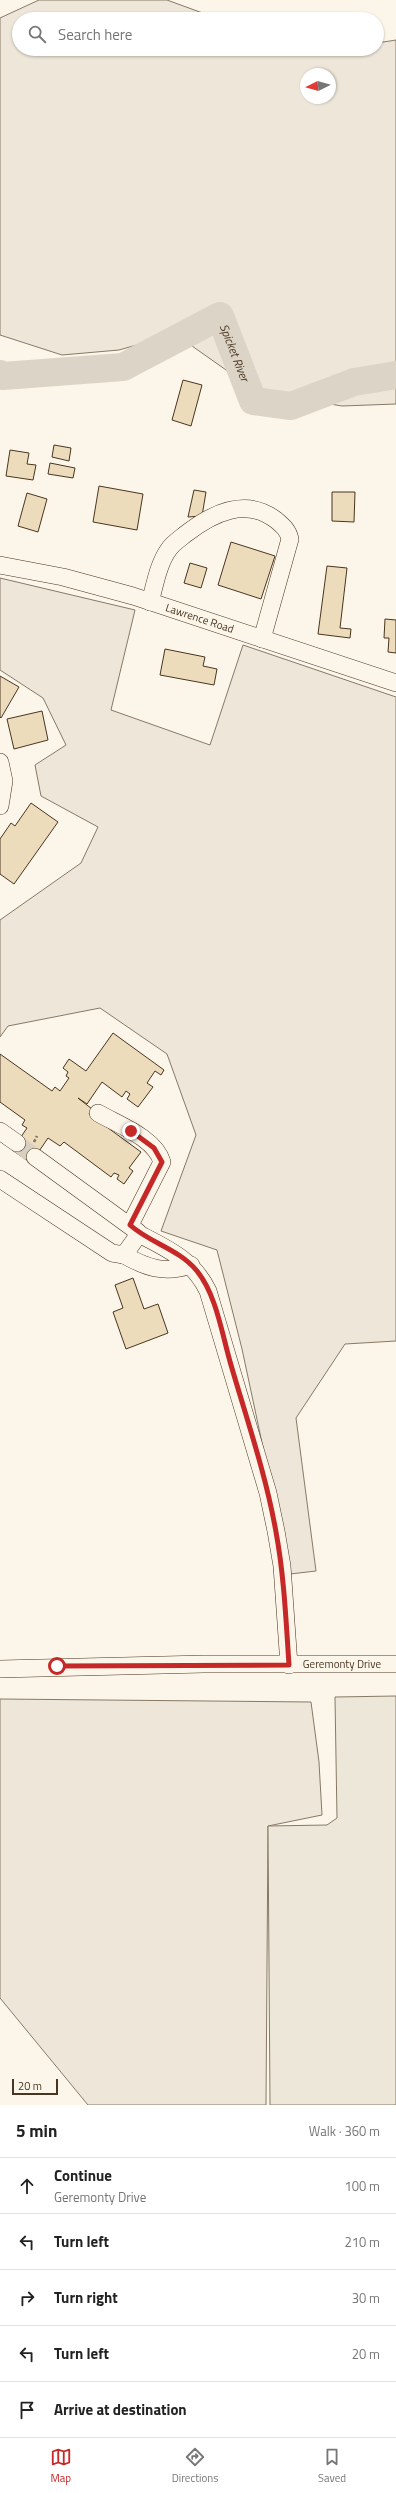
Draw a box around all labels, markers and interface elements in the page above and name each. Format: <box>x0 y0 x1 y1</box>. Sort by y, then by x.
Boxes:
search box <box>12 12 384 56</box>
icon: search <box>26 23 48 45</box>
text: Search here <box>58 23 132 46</box>
north arrow <box>300 68 336 104</box>
water label: Spicket River <box>215 321 255 386</box>
street label: Lawrence Road <box>164 599 236 637</box>
route end <box>122 1122 140 1140</box>
street label: Geremonty Drive <box>303 1656 381 1672</box>
route start <box>48 1657 66 1675</box>
scale bar <box>12 2077 58 2096</box>
text: 20 m <box>18 2078 42 2094</box>
text: 5 min <box>16 2118 57 2144</box>
text: Walk · 360 m <box>309 2121 380 2141</box>
text: Continue <box>54 2164 112 2187</box>
icon: ahead <box>16 2175 38 2197</box>
text: 100 m <box>344 2176 380 2196</box>
text: Geremonty Drive <box>54 2187 146 2207</box>
text: Turn left <box>54 2230 109 2253</box>
icon: left <box>16 2231 38 2253</box>
text: 210 m <box>344 2232 380 2252</box>
text: Turn right <box>54 2286 118 2309</box>
icon: right <box>16 2287 38 2309</box>
text: 30 m <box>352 2288 380 2308</box>
text: Turn left <box>54 2342 109 2365</box>
icon: left <box>16 2343 38 2365</box>
text: 20 m <box>352 2344 380 2364</box>
text: Arrive at destination <box>54 2398 187 2421</box>
icon: arrive <box>16 2399 38 2421</box>
tab: Map <box>50 2446 72 2486</box>
tab: Directions <box>172 2446 218 2486</box>
tab: Saved <box>318 2446 346 2486</box>

